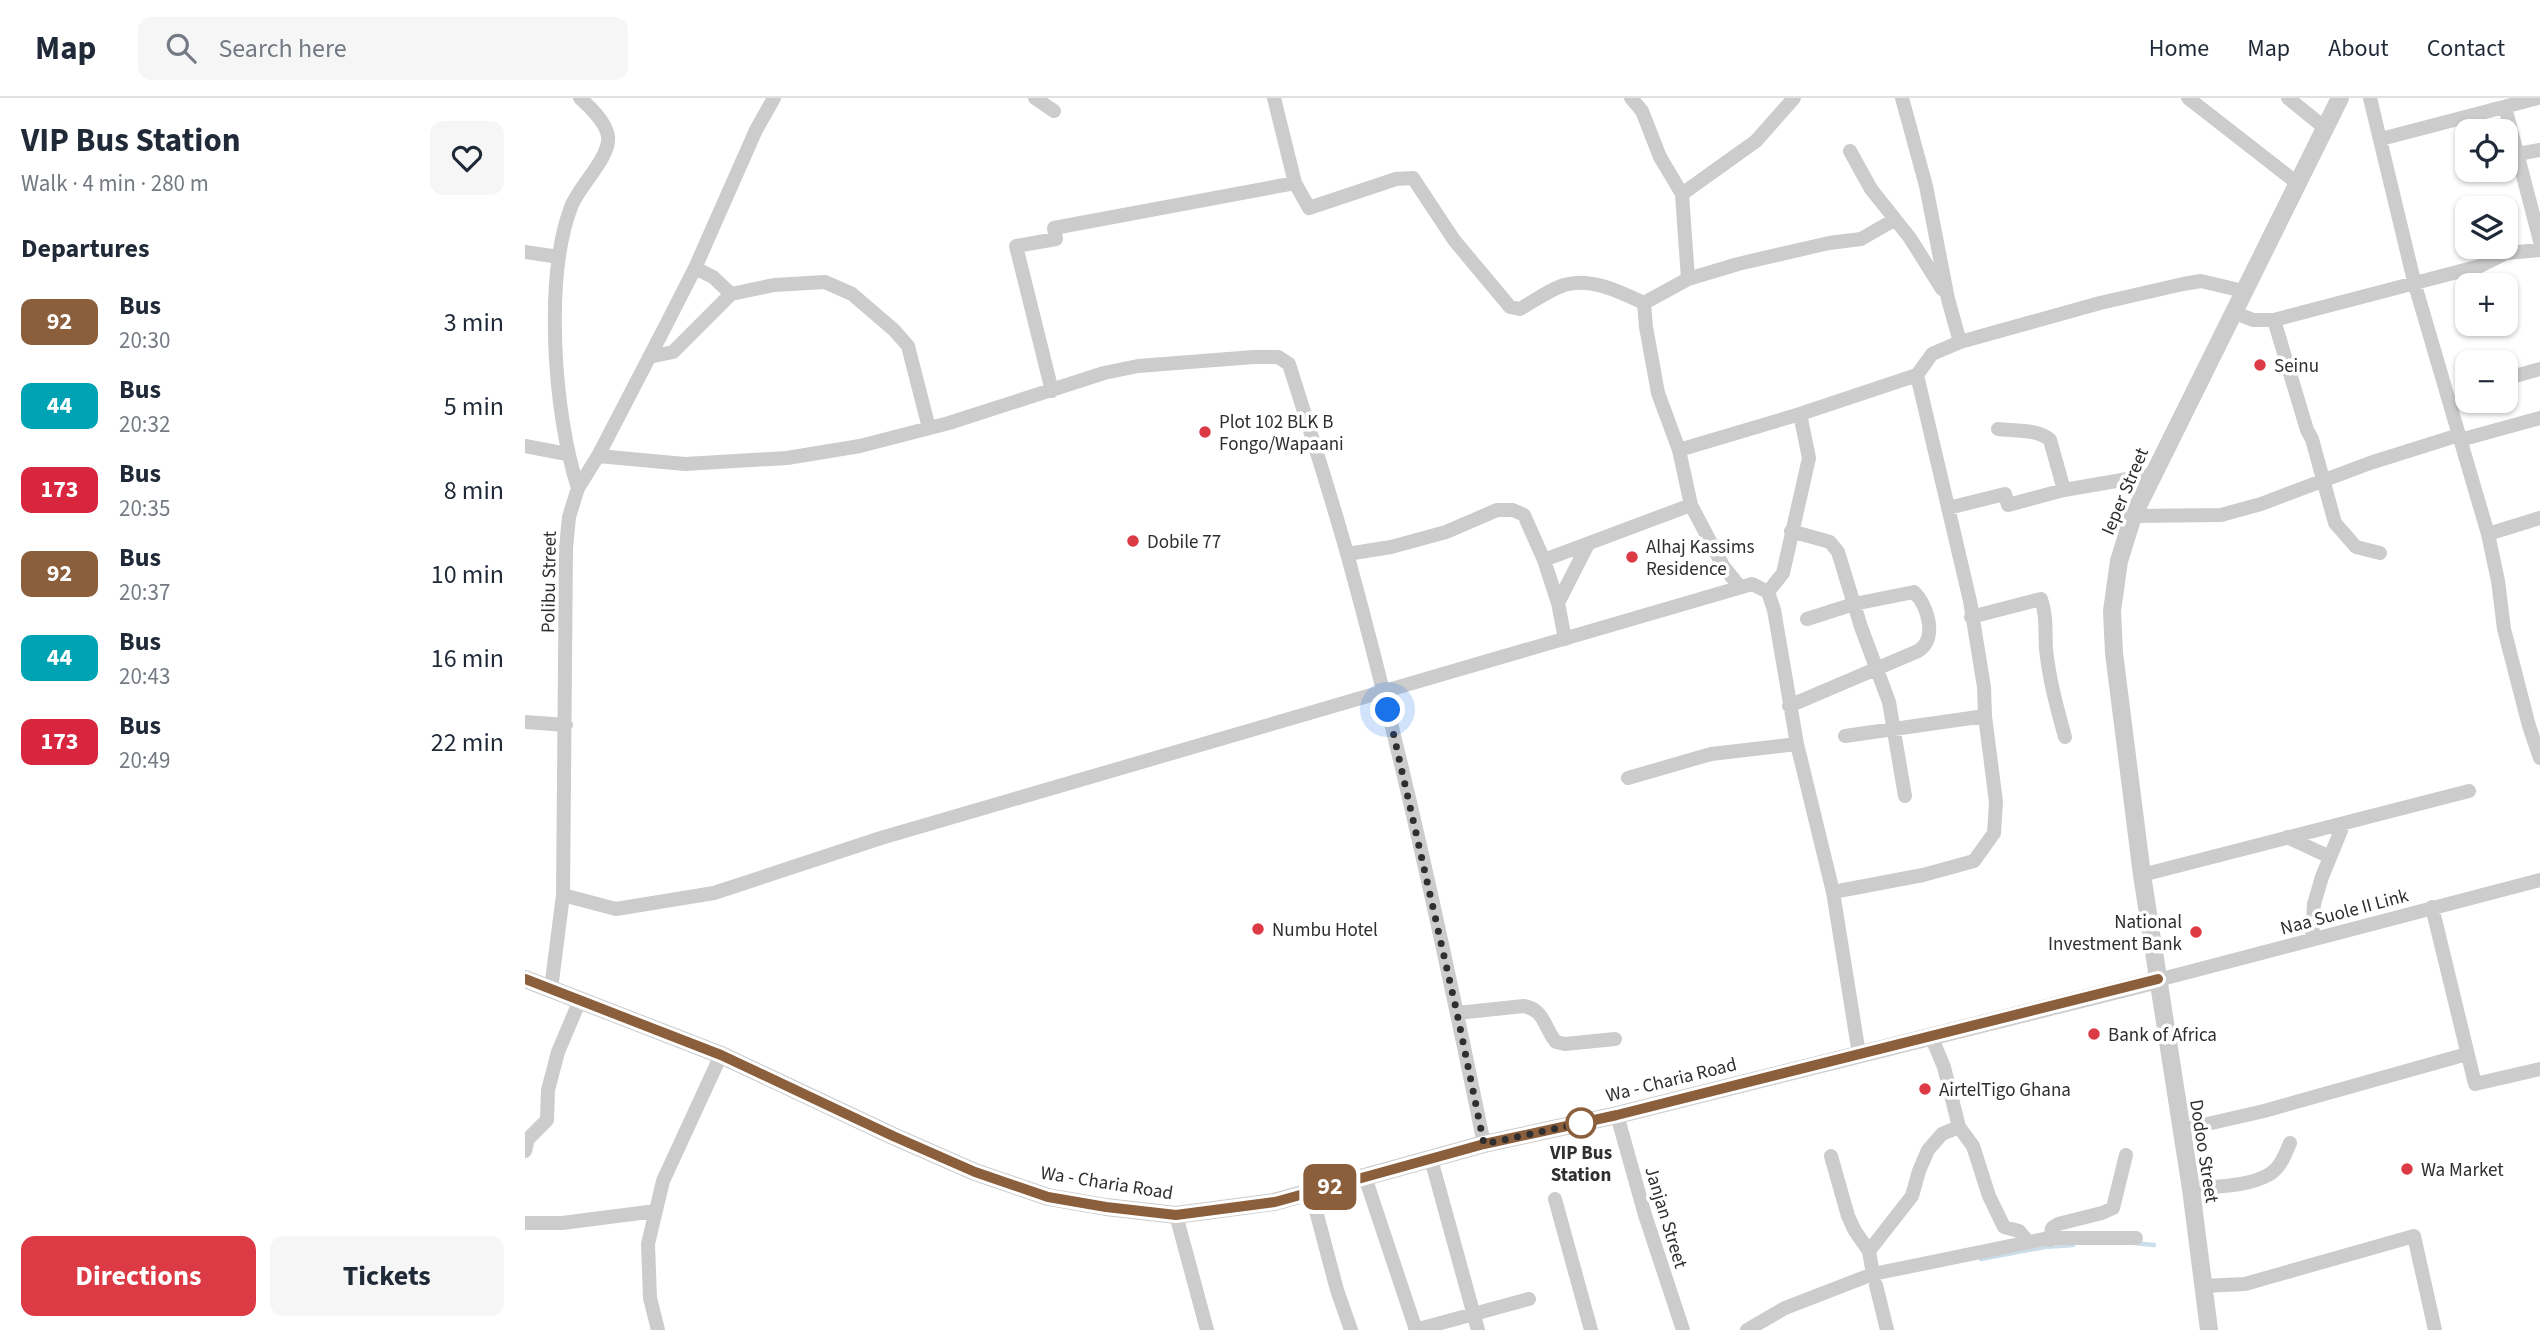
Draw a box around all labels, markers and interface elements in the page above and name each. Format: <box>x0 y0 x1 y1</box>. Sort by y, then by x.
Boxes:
search box <box>138 17 628 80</box>
text: Map <box>35 25 96 72</box>
icon: search <box>162 29 200 67</box>
text: Search here <box>218 30 347 67</box>
text: Home <box>2149 31 2209 66</box>
text: Map <box>2247 31 2290 66</box>
text: About <box>2328 31 2389 66</box>
text: Contact <box>2427 31 2505 66</box>
text: VIP Bus Station <box>21 117 241 164</box>
map controls <box>2455 119 2518 413</box>
button: locate <box>2455 119 2518 182</box>
button: heart <box>430 121 504 195</box>
text: Walk · 4 min · 280 m <box>21 167 209 200</box>
button: layers <box>2455 196 2518 259</box>
text: Departures <box>21 230 149 267</box>
button: + <box>2455 273 2518 336</box>
text: Bus <box>119 287 161 324</box>
text: 92 <box>47 304 72 339</box>
text: 3 min <box>444 304 504 341</box>
text: 20:30 <box>119 324 170 357</box>
button: − <box>2455 350 2518 413</box>
place label: Seinu <box>2274 353 2319 380</box>
marker: Seinu <box>2252 357 2268 373</box>
text: Bus <box>119 371 161 408</box>
text: 44 <box>47 388 72 423</box>
text: 5 min <box>444 388 504 425</box>
text: 20:32 <box>119 408 170 441</box>
place label: Plot 102 BLK B Fongo/Wapaani <box>1219 409 1344 458</box>
marker: Plot 102 BLK B Fongo/Wapaani <box>1197 424 1213 440</box>
street label: Ieper Street <box>2095 443 2156 539</box>
text: Bus <box>119 455 161 492</box>
text: 173 <box>40 472 79 507</box>
text: 8 min <box>444 472 504 509</box>
text: 20:35 <box>119 492 170 525</box>
place label: Dobile 77 <box>1147 529 1221 556</box>
street label: Polibu Street <box>535 530 564 633</box>
marker: Dobile 77 <box>1125 533 1141 549</box>
place label: Alhaj Kassims Residence <box>1646 534 1754 583</box>
text: Bus <box>119 539 161 576</box>
marker: Alhaj Kassims Residence <box>1624 549 1640 565</box>
text: 92 <box>47 556 72 591</box>
text: 10 min <box>431 556 504 593</box>
text: 20:37 <box>119 576 170 609</box>
text: Bus <box>119 623 161 660</box>
text: 44 <box>47 640 72 675</box>
text: 16 min <box>431 640 504 677</box>
text: 20:43 <box>119 660 170 693</box>
your location <box>1370 692 1405 727</box>
text: Bus <box>119 707 161 744</box>
text: 173 <box>40 724 79 759</box>
text: 22 min <box>431 724 504 761</box>
text: 20:49 <box>119 744 170 777</box>
street label: Naa Suole II Link <box>2277 882 2412 943</box>
place label: National Investment Bank <box>2048 909 2183 958</box>
place label: Numbu Hotel <box>1272 917 1378 944</box>
marker: Numbu Hotel <box>1250 921 1266 937</box>
marker: National Investment Bank <box>2188 924 2204 940</box>
place label: Bank of Africa <box>2108 1022 2217 1049</box>
marker: Bank of Africa <box>2086 1026 2102 1042</box>
street label: Wa - Charia Road <box>1603 1051 1740 1110</box>
place label: AirtelTigo Ghana <box>1939 1077 2071 1104</box>
marker: AirtelTigo Ghana <box>1917 1081 1933 1097</box>
street label: Dodoo Street <box>2182 1098 2225 1206</box>
marker: VIP Bus Station <box>1566 1108 1596 1138</box>
place label: VIP Bus Station <box>1549 1140 1612 1189</box>
place label: Wa Market <box>2421 1157 2504 1184</box>
street label: Wa - Charia Road <box>1039 1160 1175 1207</box>
marker: Wa Market <box>2399 1161 2415 1177</box>
street label: Janjan Street <box>1637 1163 1694 1272</box>
line badge: 92 <box>1299 1164 1361 1210</box>
text: 92 <box>1317 1169 1343 1204</box>
button: Directions <box>21 1236 256 1316</box>
button: Tickets <box>270 1236 504 1316</box>

